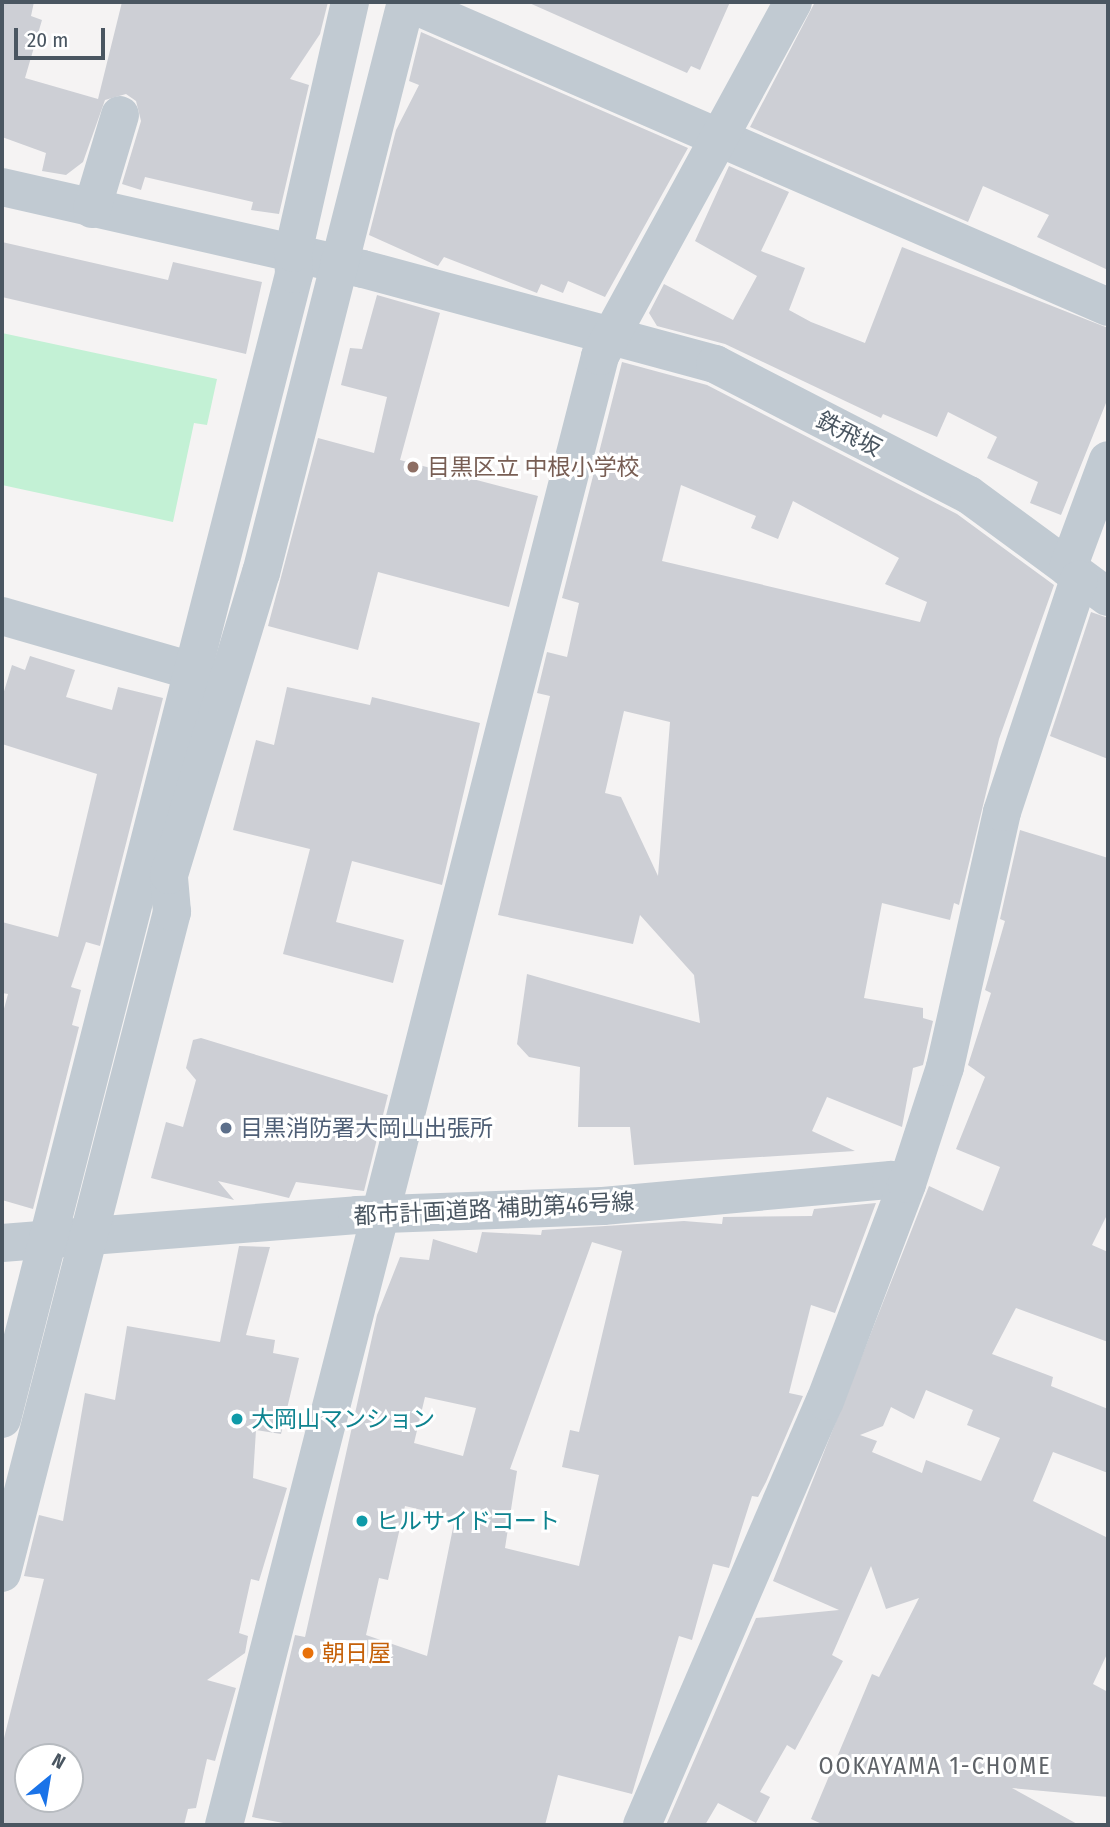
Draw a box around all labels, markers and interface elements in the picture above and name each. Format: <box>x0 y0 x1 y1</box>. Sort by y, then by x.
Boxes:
scale bar <box>18 14 108 58</box>
text: 20 m <box>27 27 68 53</box>
street label: 鉄飛坂 <box>812 406 886 462</box>
place label: 目黒区立 中根小学校 <box>427 453 639 481</box>
marker: 目黒区立 中根小学校 <box>405 459 421 475</box>
place label: 目黒消防署大岡山出張所 <box>240 1114 493 1142</box>
marker: 目黒消防署大岡山出張所 <box>218 1120 234 1136</box>
street label: 都市計画道路 補助第46号線 <box>353 1188 635 1230</box>
place label: 大岡山マンション <box>251 1405 435 1433</box>
marker: 大岡山マンション <box>229 1411 245 1427</box>
place label: ヒルサイドコート <box>376 1507 560 1535</box>
marker: ヒルサイドコート <box>354 1513 370 1529</box>
place label: 朝日屋 <box>322 1639 391 1667</box>
marker: 朝日屋 <box>300 1645 316 1661</box>
north arrow <box>14 1743 84 1813</box>
text: N <box>48 1748 69 1774</box>
district label: OOKAYAMA 1-CHOME <box>820 1753 1050 1781</box>

